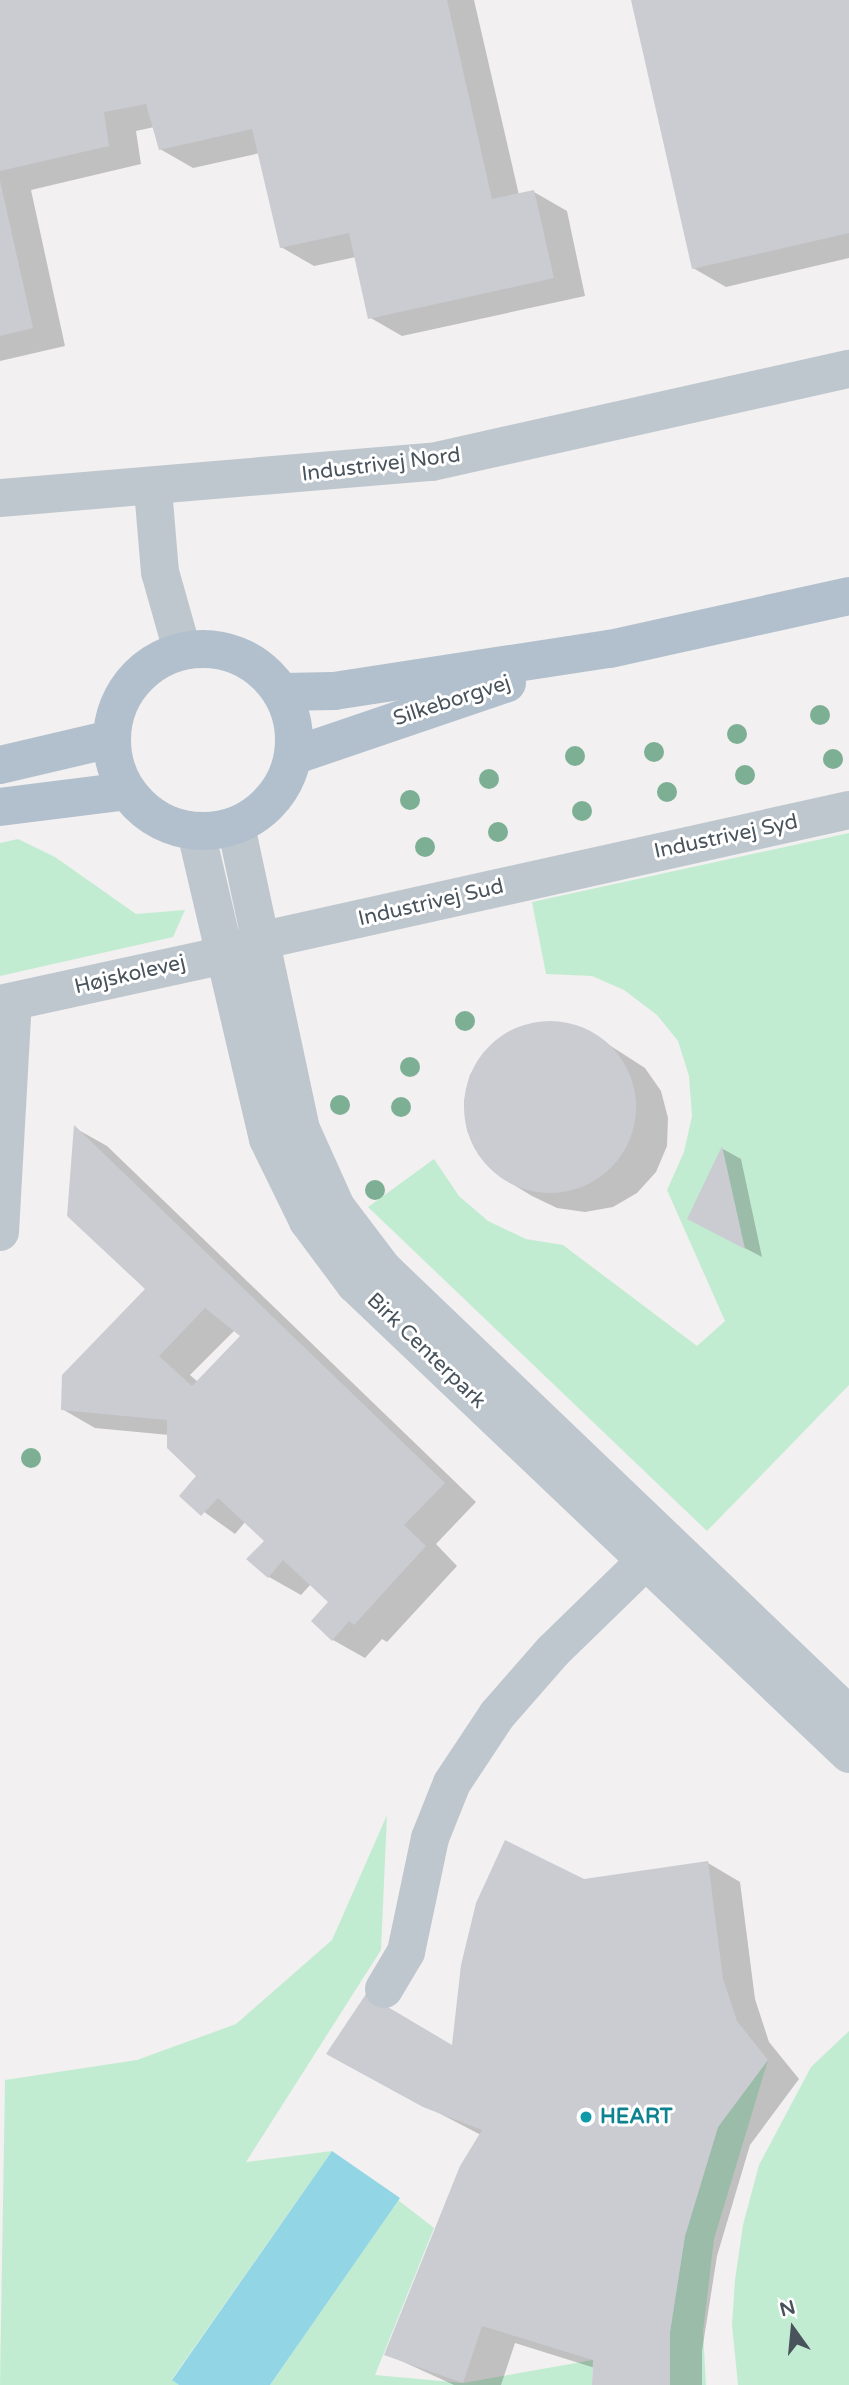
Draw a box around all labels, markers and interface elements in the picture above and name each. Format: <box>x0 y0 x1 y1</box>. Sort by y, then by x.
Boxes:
street label: Industrivej Nord <box>300 443 462 487</box>
street label: Silkeborgvej <box>390 670 514 732</box>
street label: Industrivej Syd <box>652 809 800 865</box>
street label: Industrivej Sud <box>356 874 506 932</box>
street label: Højskolevej <box>72 950 188 1000</box>
street label: Birk Centerpark <box>361 1288 491 1414</box>
place label: HEART <box>600 2104 673 2130</box>
marker: HEART <box>578 2109 594 2125</box>
north arrow <box>758 2294 828 2364</box>
text: N <box>777 2296 798 2321</box>

